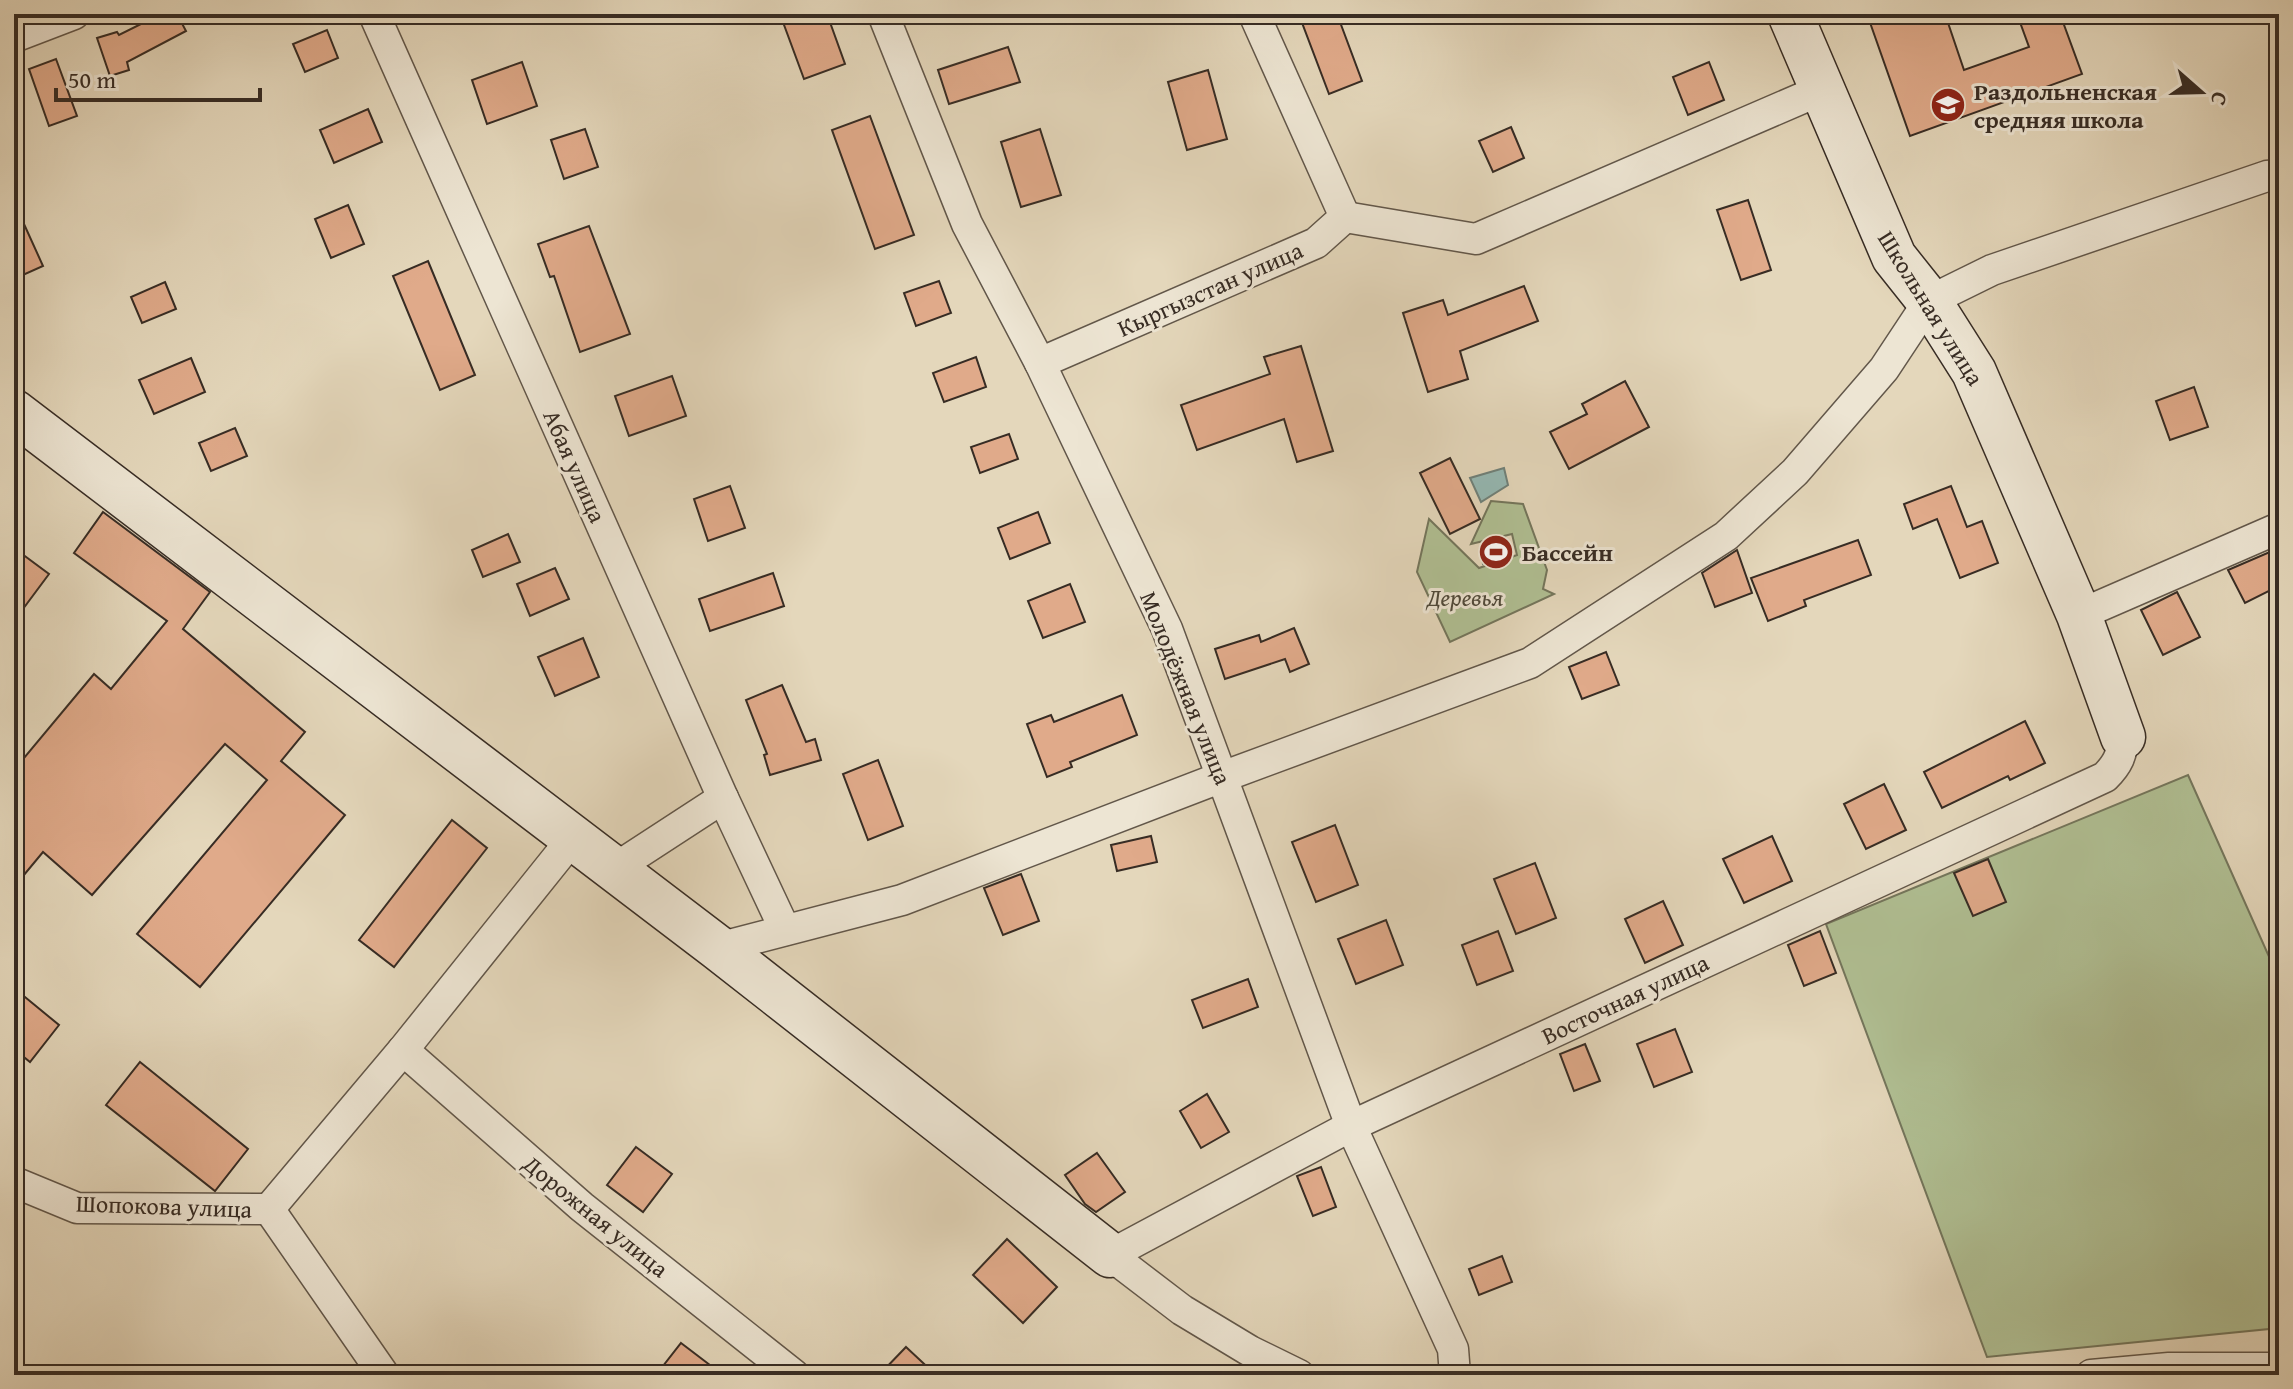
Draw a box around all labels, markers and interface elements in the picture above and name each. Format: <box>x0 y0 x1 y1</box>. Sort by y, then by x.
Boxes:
scale bar <box>56 52 260 102</box>
north arrow <box>2161 52 2241 132</box>
text: 50 m <box>68 62 116 97</box>
place label: Раздольненская средняя школа <box>1974 74 2157 137</box>
school or university icon: Раздольненская средняя школа <box>1929 86 1967 124</box>
text: С <box>2203 88 2237 110</box>
street label: Школьная улица <box>1869 224 1993 393</box>
street label: Кыргызстан улица <box>1112 232 1309 346</box>
street label: Абая улица <box>535 404 616 529</box>
sports icon: Бассейн <box>1477 533 1515 571</box>
place label: Бассейн <box>1522 535 1613 570</box>
park label: Деревья <box>1425 580 1504 615</box>
street label: Молодёжная улица <box>1131 586 1241 791</box>
street label: Восточная улица <box>1536 945 1715 1053</box>
street label: Дорожная улица <box>515 1146 677 1286</box>
street label: Шопокова улица <box>75 1185 253 1227</box>

